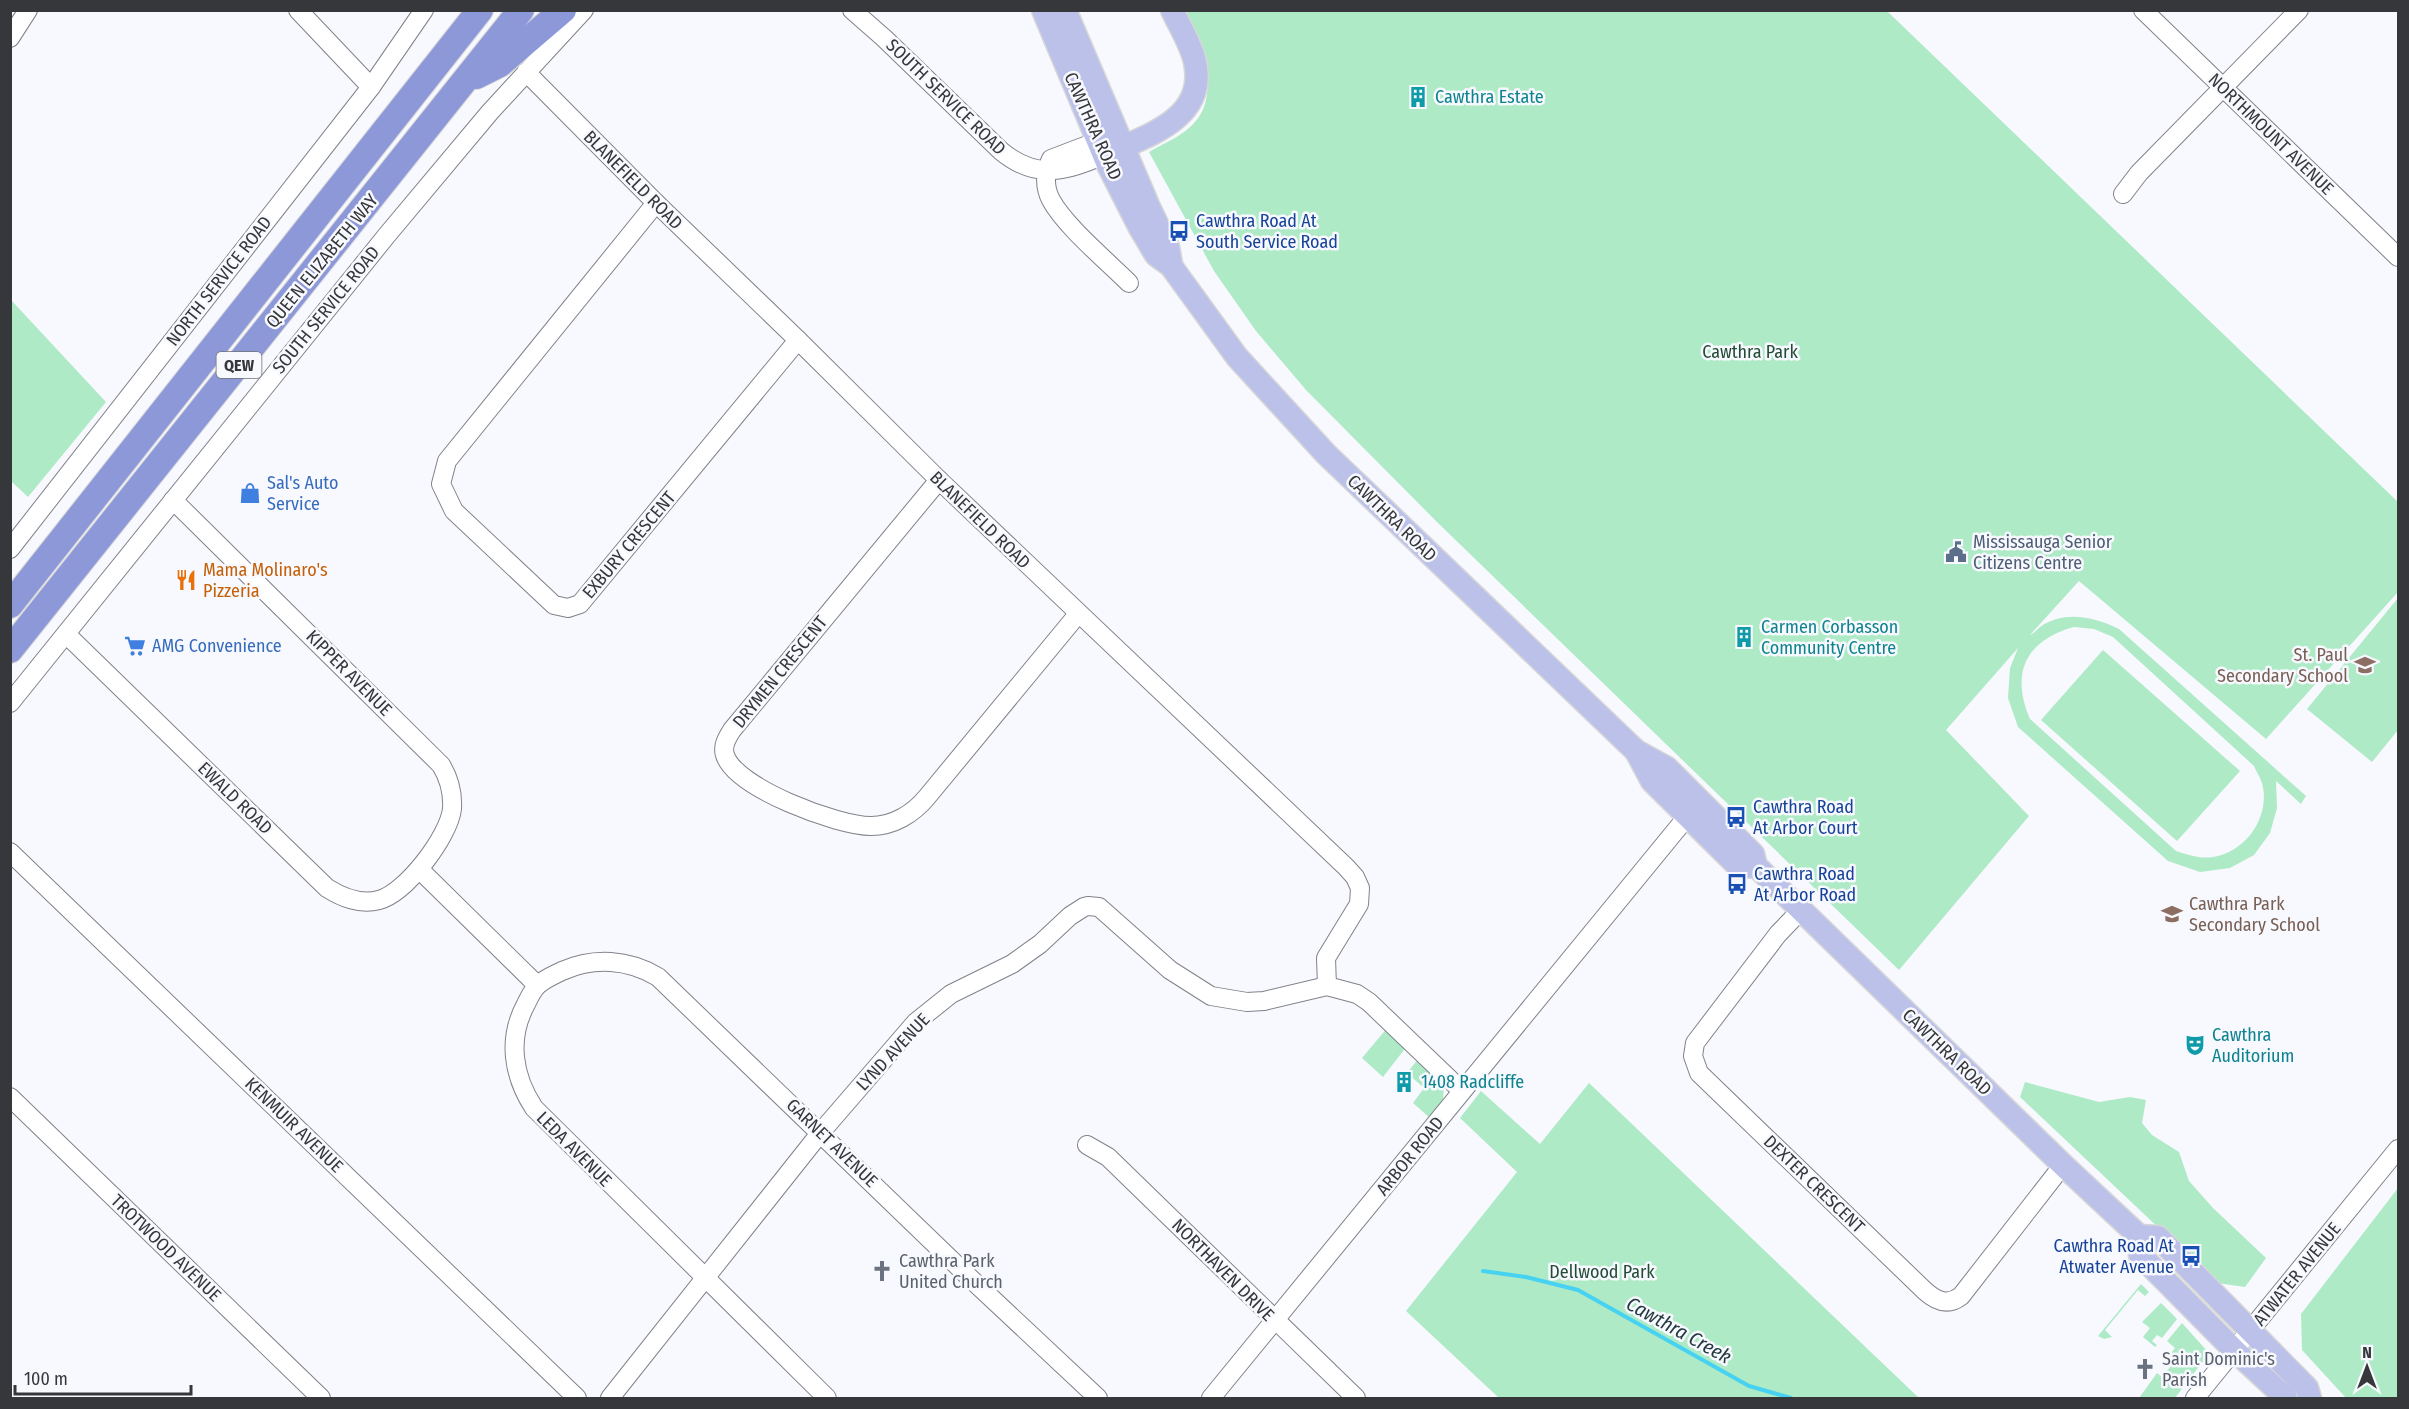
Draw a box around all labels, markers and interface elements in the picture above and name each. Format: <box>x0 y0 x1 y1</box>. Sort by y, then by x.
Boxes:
street label: SOUTH SERVICE ROAD <box>882 34 1010 160</box>
street label: CAWTHRA ROAD <box>1059 69 1127 183</box>
street label: NORTHMOUNT AVENUE <box>2204 69 2338 199</box>
building icon: Cawthra Estate <box>1406 85 1430 109</box>
place label: Cawthra Estate <box>1435 86 1544 108</box>
street label: BLANEFIELD ROAD <box>579 126 687 234</box>
street label: QUEEN ELIZABETH WAY <box>261 190 383 332</box>
place label: Cawthra Road At South Service Road <box>1196 210 1338 253</box>
street label: NORTH SERVICE ROAD <box>162 212 276 350</box>
bus stop icon: Cawthra Road At South Service Road <box>1167 219 1191 243</box>
street label: SOUTH SERVICE ROAD <box>268 242 384 378</box>
park label: Cawthra Park <box>1702 341 1798 363</box>
road number: QEW <box>216 352 262 378</box>
street label: BLANEFIELD ROAD <box>925 467 1035 573</box>
street label: CAWTHRA ROAD <box>1343 470 1441 566</box>
place label: Sal's Auto Service <box>267 472 338 515</box>
shop icon: Sal's Auto Service <box>238 481 262 505</box>
street label: EXBURY CRESCENT <box>578 486 681 603</box>
place label: Mississauga Senior Citizens Centre <box>1973 531 2113 574</box>
public building icon: Mississauga Senior Citizens Centre <box>1944 540 1968 564</box>
place label: Mama Molinaro's Pizzeria <box>203 559 328 602</box>
restaurant icon: Mama Molinaro's Pizzeria <box>174 568 198 592</box>
street label: DRYMEN CRESCENT <box>728 611 832 732</box>
place label: Carmen Corbasson Community Centre <box>1761 616 1898 659</box>
building icon: Carmen Corbasson Community Centre <box>1732 625 1756 649</box>
street label: KIPPER AVENUE <box>302 626 396 720</box>
supermarket icon: AMG Convenience <box>123 634 147 658</box>
place label: AMG Convenience <box>152 635 282 657</box>
place label: St. Paul Secondary School <box>2217 644 2348 687</box>
school or university icon: St. Paul Secondary School <box>2353 653 2377 677</box>
street label: EWALD ROAD <box>193 757 277 839</box>
place label: Cawthra Road At Arbor Court <box>1753 796 1858 839</box>
bus stop icon: Cawthra Road At Arbor Court <box>1724 805 1748 829</box>
place label: Cawthra Road At Arbor Road <box>1754 863 1856 906</box>
bus stop icon: Cawthra Road At Arbor Road <box>1725 872 1749 896</box>
place label: Cawthra Park Secondary School <box>2189 893 2320 936</box>
school or university icon: Cawthra Park Secondary School <box>2160 902 2184 926</box>
street label: CAWTHRA ROAD <box>1898 1004 1996 1100</box>
street label: LYND AVENUE <box>852 1009 934 1095</box>
place label: Cawthra Auditorium <box>2212 1024 2294 1067</box>
theatre icon: Cawthra Auditorium <box>2183 1033 2207 1057</box>
building icon: 1408 Radcliffe <box>1392 1070 1416 1094</box>
place label: 1408 Radcliffe <box>1421 1071 1524 1093</box>
street label: KENMUIR AVENUE <box>240 1073 348 1177</box>
street label: GARNET AVENUE <box>782 1094 882 1192</box>
street label: LEDA AVENUE <box>532 1107 616 1191</box>
street label: ARBOR ROAD <box>1372 1112 1448 1200</box>
street label: DEXTER CRESCENT <box>1759 1130 1869 1238</box>
street label: TROTWOOD AVENUE <box>106 1190 226 1306</box>
street label: NORTHAVEN DRIVE <box>1167 1214 1279 1326</box>
street label: ATWATER AVENUE <box>2249 1218 2345 1330</box>
place label: Cawthra Road At Atwater Avenue <box>2053 1235 2174 1278</box>
bus stop icon: Cawthra Road At Atwater Avenue <box>2179 1244 2203 1268</box>
place label: Cawthra Park United Church <box>899 1250 1003 1293</box>
church icon: Cawthra Park United Church <box>870 1259 894 1283</box>
park label: Dellwood Park <box>1549 1261 1655 1283</box>
water label: Cawthra Creek <box>1622 1291 1736 1369</box>
north arrow <box>2337 1337 2397 1397</box>
text: N <box>2362 1343 2372 1362</box>
place label: Saint Dominic's Parish <box>2162 1348 2275 1391</box>
church icon: Saint Dominic's Parish <box>2133 1357 2157 1381</box>
scale bar <box>15 1358 190 1396</box>
text: 100 m <box>24 1368 68 1390</box>

